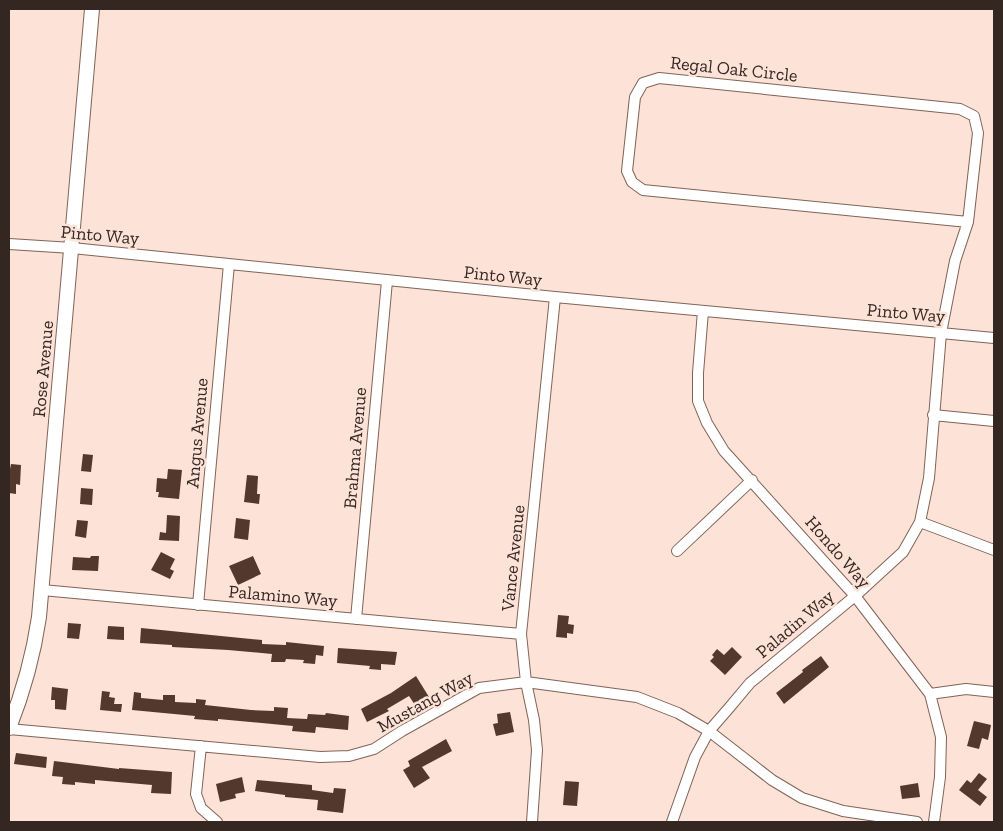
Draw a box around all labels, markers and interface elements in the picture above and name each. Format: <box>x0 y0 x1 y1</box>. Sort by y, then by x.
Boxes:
street label: Regal Oak Circle <box>669 51 799 87</box>
street label: Pinto Way <box>60 221 141 249</box>
street label: Pinto Way <box>463 261 544 291</box>
street label: Pinto Way <box>866 299 947 327</box>
street label: Rose Avenue <box>28 320 58 418</box>
street label: Angus Avenue <box>181 377 213 489</box>
street label: Brahma Avenue <box>339 386 371 510</box>
street label: Vance Avenue <box>496 504 530 613</box>
street label: Hondo Way <box>801 511 876 593</box>
street label: Palamino Way <box>227 580 339 612</box>
street label: Paladin Way <box>752 585 839 663</box>
street label: Mustang Way <box>373 666 477 737</box>

